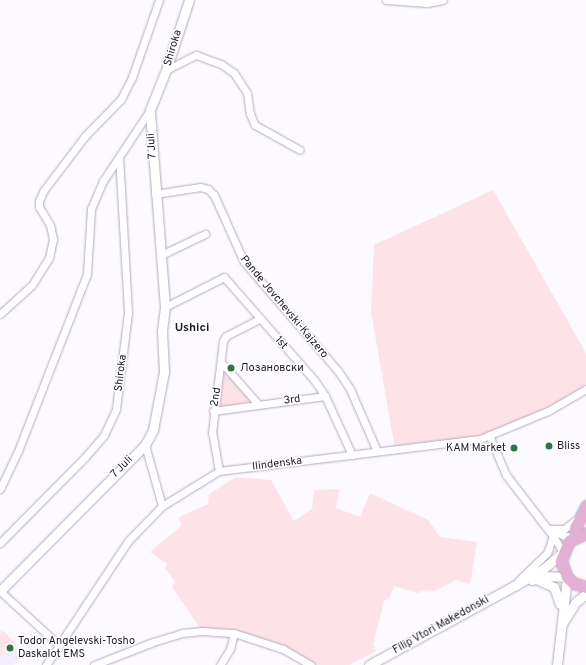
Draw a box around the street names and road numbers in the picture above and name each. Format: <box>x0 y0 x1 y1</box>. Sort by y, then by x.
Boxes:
street label: Shiroka <box>161 28 185 68</box>
street label: 7 Juli <box>145 132 159 160</box>
street label: Pande Jovchevski-Kajzero <box>237 253 331 361</box>
street label: 1st <box>272 334 290 352</box>
street label: Shiroka <box>112 354 130 392</box>
street label: 2nd <box>208 386 224 408</box>
street label: 3rd <box>283 392 301 408</box>
street label: 7 Juli <box>108 453 136 481</box>
street label: Ilindenska <box>251 454 303 474</box>
street label: Filip Vtori Makedonski <box>390 593 492 657</box>

